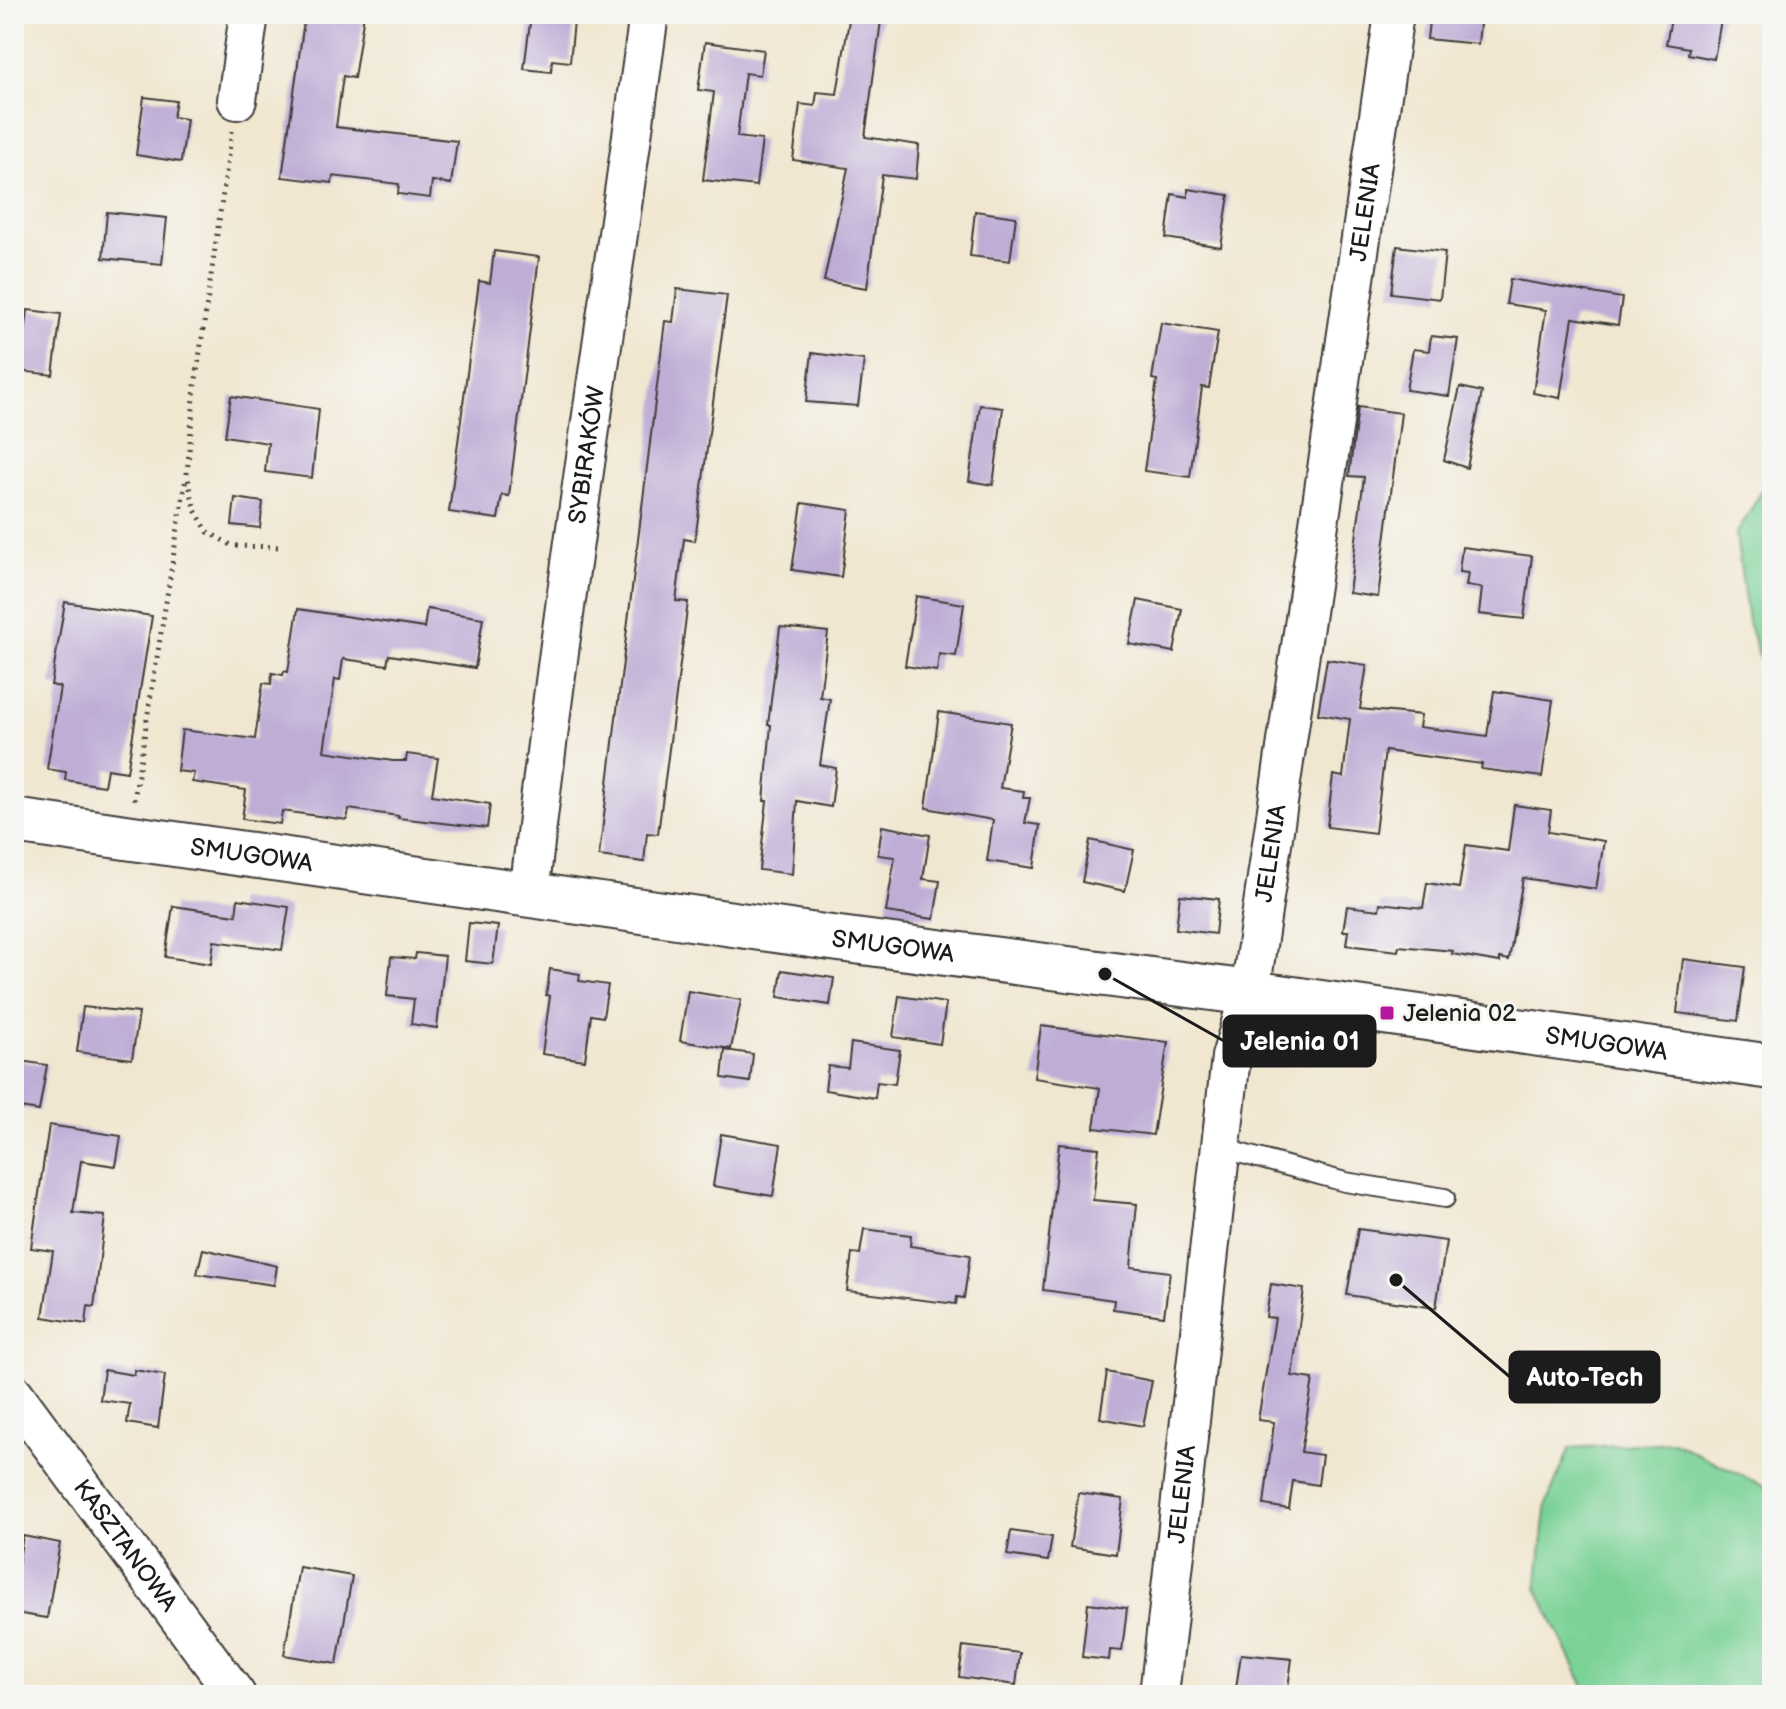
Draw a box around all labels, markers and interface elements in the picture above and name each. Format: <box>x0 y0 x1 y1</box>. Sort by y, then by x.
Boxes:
street label: JELENIA <box>1344 161 1387 263</box>
street label: SYBIRAKÓW <box>563 384 611 526</box>
street label: JELENIA <box>1250 802 1293 904</box>
street label: SMUGOWA <box>188 832 315 879</box>
street label: SMUGOWA <box>830 924 956 969</box>
place label: Jelenia 02 <box>1403 999 1516 1028</box>
marker: Jelenia 02 <box>1378 1004 1396 1022</box>
callout: Jelenia 01 <box>1224 1016 1375 1066</box>
street label: SMUGOWA <box>1543 1021 1670 1067</box>
text: Jelenia 01 <box>1240 1027 1360 1058</box>
callout: Auto-Tech <box>1510 1352 1659 1402</box>
text: Auto-Tech <box>1526 1363 1643 1394</box>
street label: JELENIA <box>1162 1443 1202 1545</box>
street label: KASZTANOWA <box>67 1474 183 1617</box>

